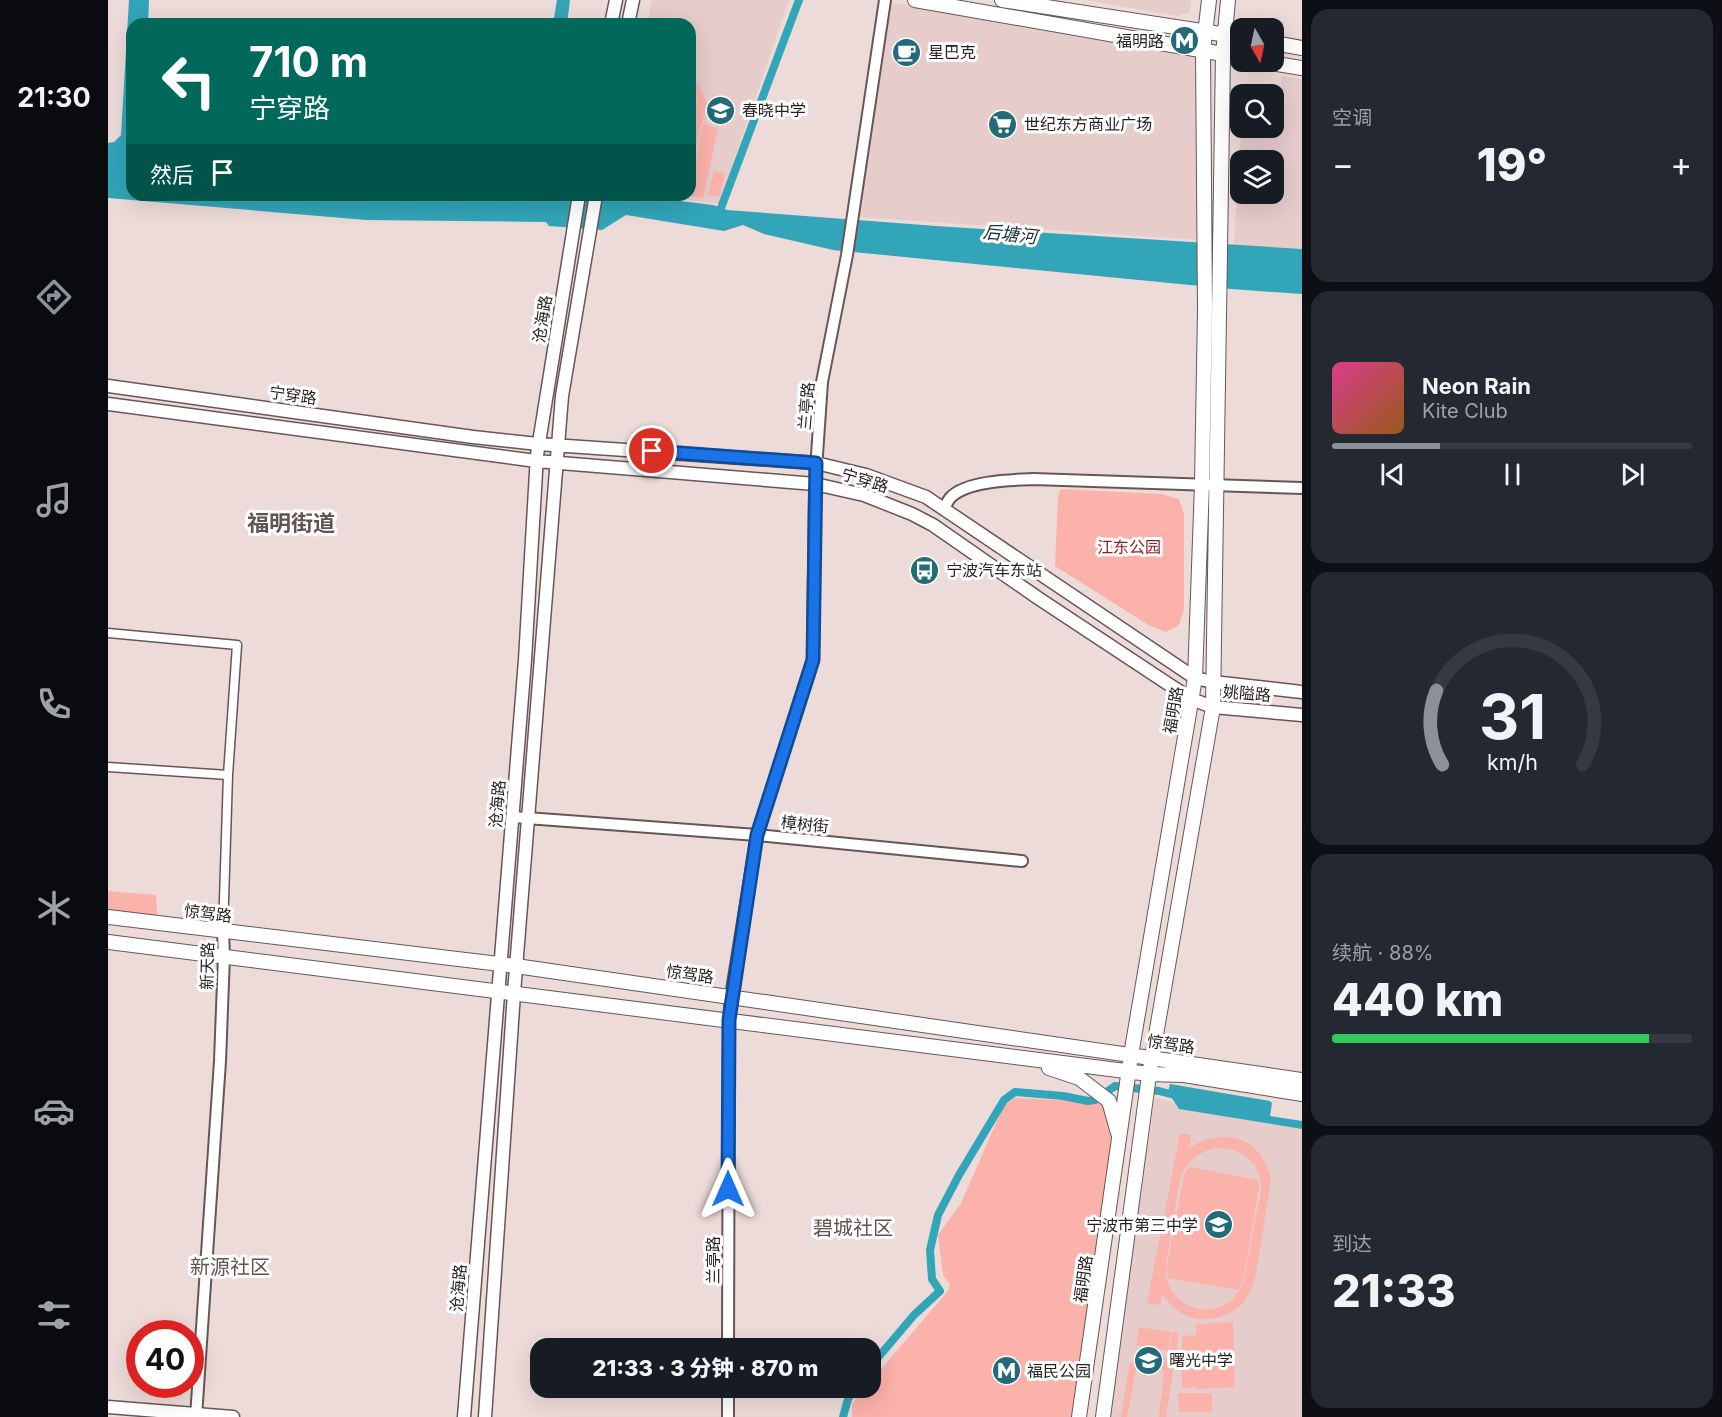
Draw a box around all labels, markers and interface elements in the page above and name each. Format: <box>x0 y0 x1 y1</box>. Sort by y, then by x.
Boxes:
north arrow <box>1230 18 1284 72</box>
map controls <box>1230 18 1284 204</box>
metro station icon: 福明路 <box>1169 25 1201 57</box>
place label: 福明路 <box>1116 31 1164 51</box>
text: 710 m <box>249 36 368 87</box>
cafe icon: 星巴克 <box>891 36 923 68</box>
icon: left <box>150 42 228 120</box>
place label: 星巴克 <box>928 42 976 62</box>
text: 21:30 <box>17 81 91 114</box>
button: search <box>1230 84 1284 138</box>
text: 宁穿路 <box>249 92 330 125</box>
school or university icon: 春晓中学 <box>705 94 737 126</box>
place label: 春晓中学 <box>742 100 806 120</box>
text: 空调 <box>1332 106 1372 130</box>
supermarket icon: 世纪东方商业广场 <box>987 108 1019 140</box>
place label: 世纪东方商业广场 <box>1024 114 1152 134</box>
text: 19° <box>1477 137 1547 192</box>
text: − <box>1332 144 1354 184</box>
text: + <box>1670 144 1692 184</box>
button: layers <box>1230 150 1284 204</box>
icon: arrive <box>206 156 239 189</box>
text: 然后 <box>150 162 194 188</box>
water label: 后塘河 <box>982 221 1041 248</box>
icon: directions <box>33 276 75 318</box>
street label: 沧海路 <box>528 294 556 344</box>
text: Neon Rain <box>1422 373 1531 399</box>
street label: 兰亭路 <box>794 381 818 431</box>
street label: 宁穿路 <box>268 382 318 408</box>
text: Kite Club <box>1422 399 1508 423</box>
pin <box>626 425 677 476</box>
icon: arrive <box>635 434 668 467</box>
icon: previous <box>1376 458 1409 491</box>
icon: pause <box>1496 458 1529 491</box>
icon: next <box>1616 458 1649 491</box>
street label: 宁穿路 <box>839 463 891 497</box>
icon: music <box>33 479 75 521</box>
district label: 福明街道 <box>247 510 335 536</box>
park label: 江东公园 <box>1097 537 1161 557</box>
bus stop icon: 宁波汽车东站 <box>909 554 941 586</box>
place label: 宁波汽车东站 <box>946 560 1042 580</box>
text: 31 <box>1478 680 1546 755</box>
street label: 姚隘路 <box>1222 681 1272 705</box>
icon: phone <box>33 683 75 725</box>
street label: 福明路 <box>1159 685 1187 735</box>
text: km/h <box>1487 750 1537 776</box>
street label: 沧海路 <box>485 779 509 829</box>
street label: 樟树街 <box>780 812 830 836</box>
icon: climate <box>33 887 75 929</box>
street label: 惊驾路 <box>183 900 233 926</box>
text: 续航 · 88% <box>1332 941 1433 965</box>
street label: 新天路 <box>197 942 217 990</box>
street label: 惊驾路 <box>665 961 715 987</box>
text: 440 km <box>1332 972 1503 1027</box>
street label: 惊驾路 <box>1146 1031 1196 1057</box>
icon: car <box>33 1090 75 1132</box>
position arrow <box>696 1157 760 1221</box>
school or university icon: 宁波市第三中学 <box>1203 1209 1235 1241</box>
place label: 宁波市第三中学 <box>1086 1215 1198 1235</box>
district label: 碧城社区 <box>813 1216 893 1240</box>
text: 到达 <box>1332 1232 1372 1256</box>
street label: 兰亭路 <box>703 1236 723 1284</box>
street label: 福明路 <box>1070 1254 1096 1304</box>
district label: 新源社区 <box>190 1255 270 1279</box>
street label: 沧海路 <box>446 1263 470 1313</box>
text: 21:33 <box>1332 1263 1456 1318</box>
icon: filters <box>33 1294 75 1336</box>
speed limit sign: 40 <box>126 1320 204 1398</box>
school or university icon: 曙光中学 <box>1132 1344 1164 1376</box>
place label: 曙光中学 <box>1169 1350 1233 1370</box>
text: 21:33 · 3 分钟 · 870 m <box>592 1355 819 1381</box>
metro station icon: 福民公园 <box>990 1355 1022 1387</box>
place label: 福民公园 <box>1027 1361 1091 1381</box>

